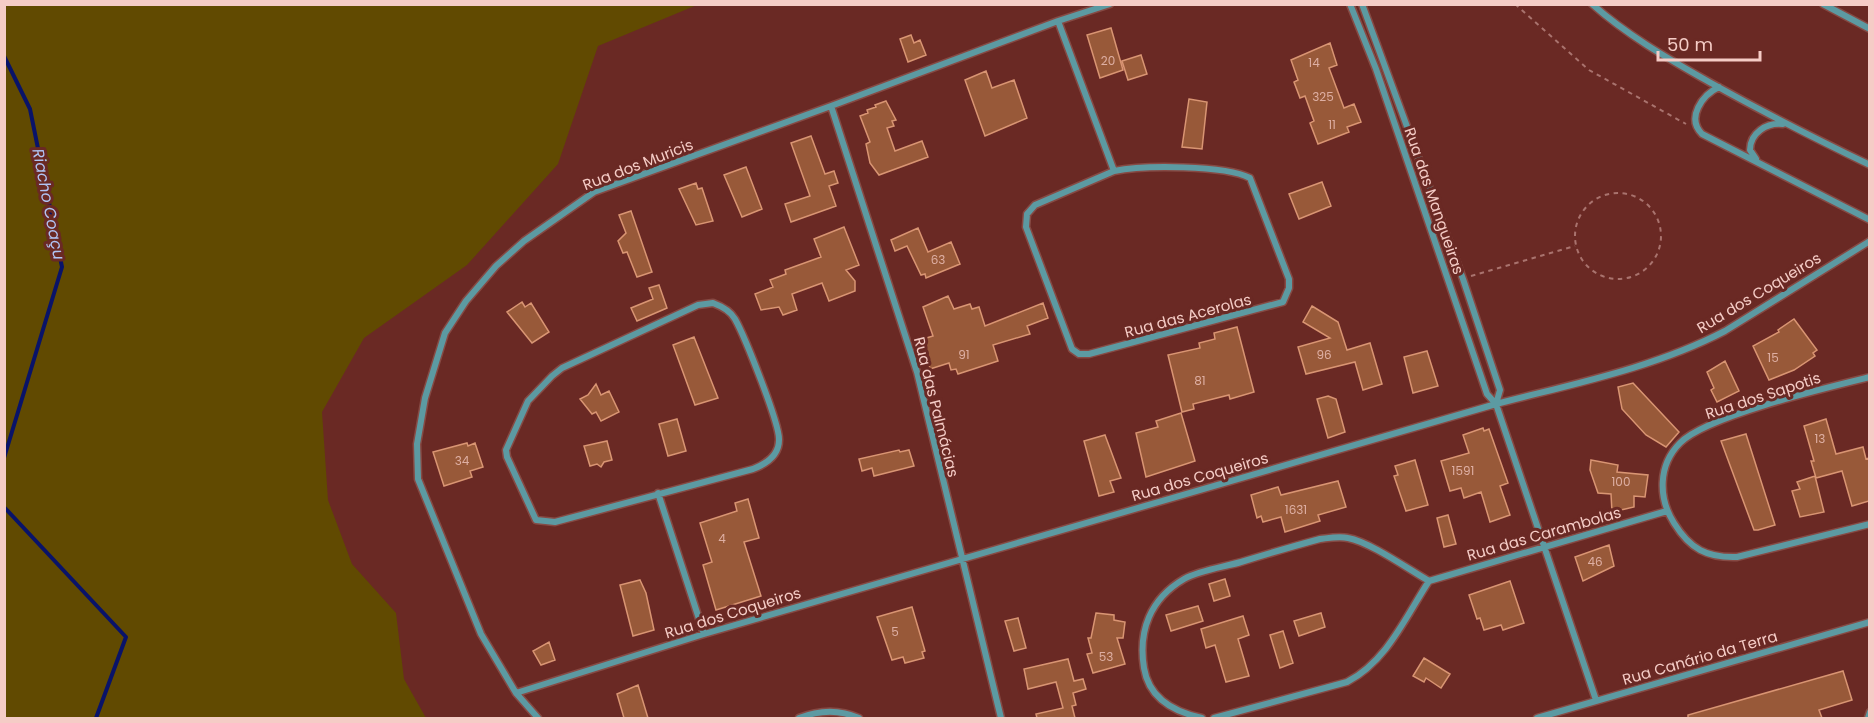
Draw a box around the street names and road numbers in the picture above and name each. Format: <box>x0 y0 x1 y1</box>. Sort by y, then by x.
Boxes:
street label: Rua das Mangueiras <box>1399 125 1470 277</box>
street label: Rua dos Muricis <box>580 134 696 195</box>
street label: Rua dos Coqueiros <box>1693 247 1825 338</box>
street label: Rua das Acerolas <box>1122 288 1254 343</box>
street label: Rua das Palmácias <box>909 335 964 479</box>
street label: Rua dos Sapotis <box>1702 367 1823 424</box>
street label: Rua dos Coqueiros <box>1129 447 1271 506</box>
street label: Rua das Carambolas <box>1464 501 1623 566</box>
street label: Rua dos Coqueiros <box>662 582 804 643</box>
street label: Rua Canário da Terra <box>1620 625 1780 690</box>

